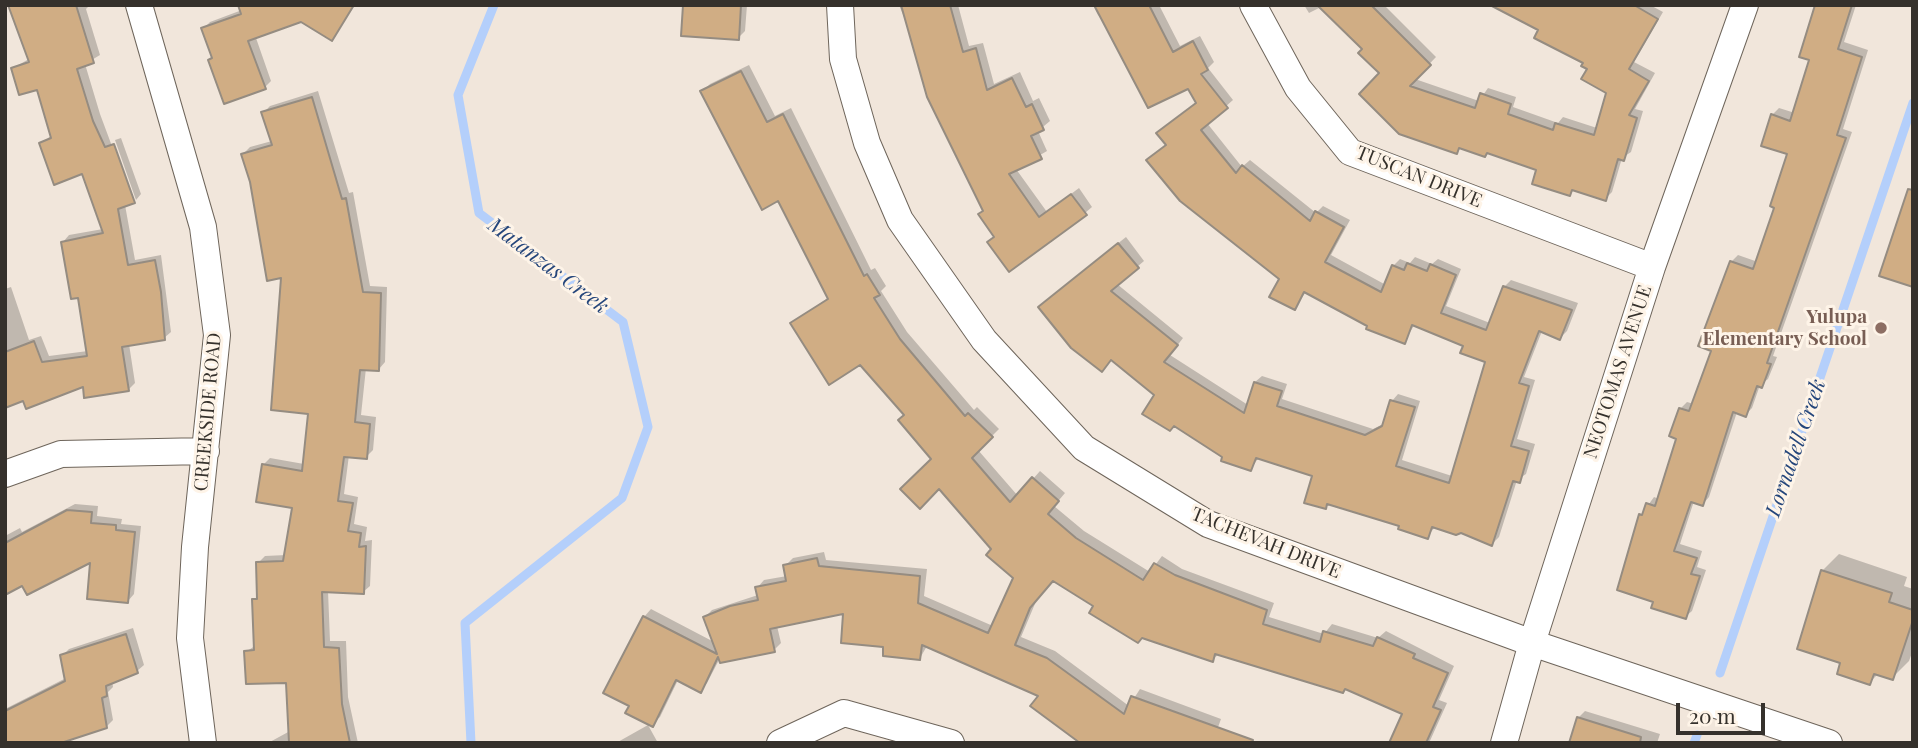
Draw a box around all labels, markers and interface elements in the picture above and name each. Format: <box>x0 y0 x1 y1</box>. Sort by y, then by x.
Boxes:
street label: TUSCAN DRIVE <box>1353 141 1485 213</box>
water label: Matanzas Creek <box>483 213 613 319</box>
street label: NEOTOMAS AVENUE <box>1579 282 1657 462</box>
place label: Yulupa Elementary School <box>1702 306 1867 350</box>
marker: Yulupa Elementary School <box>1873 320 1889 336</box>
street label: CREEKSIDE ROAD <box>190 332 226 492</box>
water label: Lornadell Creek <box>1761 376 1831 520</box>
street label: TACHEVAH DRIVE <box>1188 503 1344 583</box>
scale bar <box>1680 688 1769 732</box>
text: 20 m <box>1689 701 1736 729</box>

